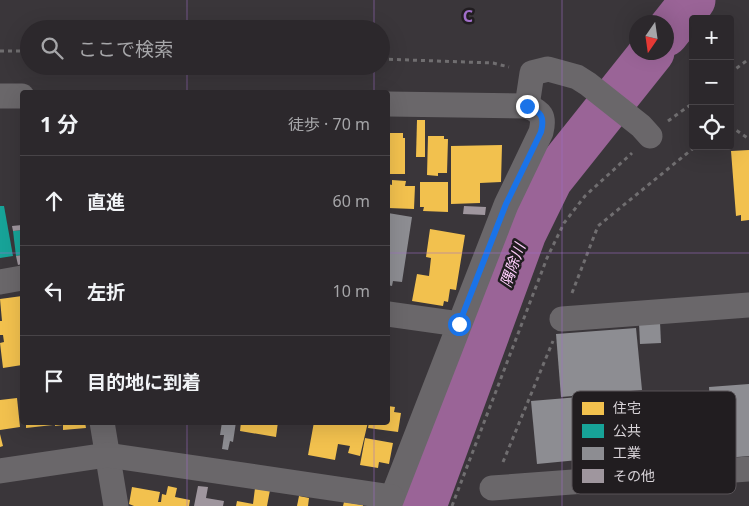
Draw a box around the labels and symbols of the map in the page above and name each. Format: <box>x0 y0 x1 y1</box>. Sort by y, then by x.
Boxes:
text: C <box>463 5 473 27</box>
north arrow <box>629 15 674 60</box>
route end <box>516 95 539 118</box>
water label: 隅除川 <box>495 239 530 290</box>
route start <box>448 313 471 336</box>
legend <box>572 391 736 494</box>
text: 住宅 <box>613 398 641 417</box>
text: 公共 <box>613 421 641 440</box>
text: 工業 <box>613 443 641 462</box>
text: その他 <box>613 466 655 485</box>

